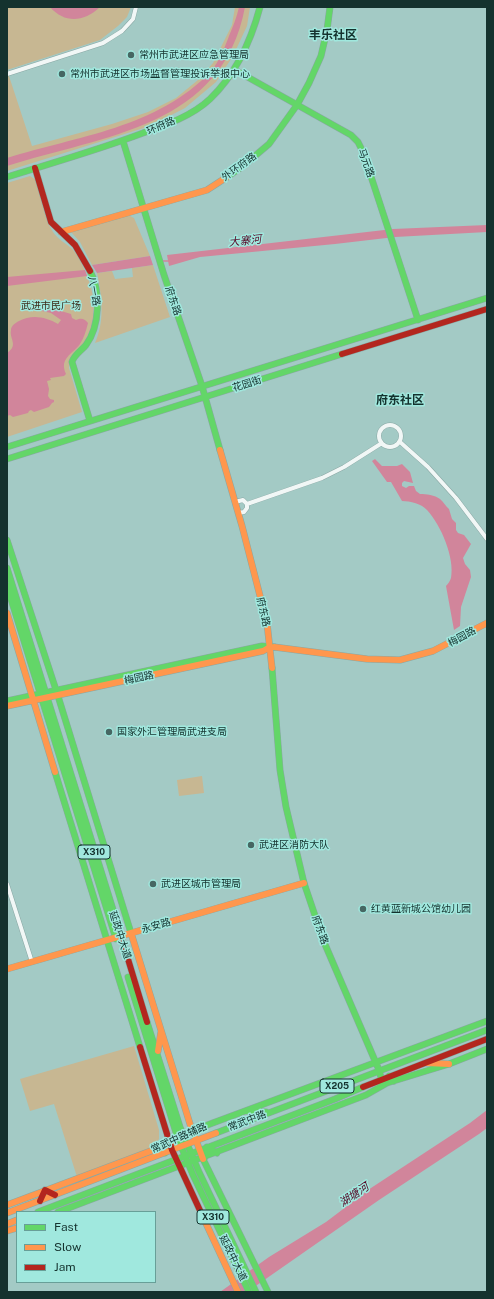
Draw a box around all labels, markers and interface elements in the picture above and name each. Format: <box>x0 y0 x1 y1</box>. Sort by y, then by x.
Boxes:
district label: 丰乐社区 <box>309 28 357 42</box>
place label: 常州市武进区应急管理局 <box>139 49 249 61</box>
marker: 常州市武进区应急管理局 <box>126 50 136 60</box>
place label: 常州市武进区市场监督管理投诉举报中心 <box>70 68 250 80</box>
marker: 常州市武进区市场监督管理投诉举报中心 <box>57 69 67 79</box>
street label: 环府路 <box>145 115 177 137</box>
street label: 马元路 <box>355 147 377 179</box>
street label: 外环府路 <box>219 150 259 184</box>
water label: 大寨河 <box>228 233 262 249</box>
street label: 八一路 <box>85 275 103 307</box>
street label: 府东路 <box>162 285 184 317</box>
park label: 武进市民广场 <box>21 300 81 312</box>
street label: 花园街 <box>231 374 263 394</box>
district label: 府东社区 <box>376 393 424 407</box>
street label: 府东路 <box>254 596 272 628</box>
street label: 梅园路 <box>446 625 478 649</box>
street label: 梅园路 <box>123 669 155 687</box>
place label: 国家外汇管理局武进支局 <box>117 726 227 738</box>
marker: 国家外汇管理局武进支局 <box>104 727 114 737</box>
place label: 武进区消防大队 <box>259 839 329 851</box>
marker: 武进区消防大队 <box>246 840 256 850</box>
road number: X310 <box>78 845 110 859</box>
place label: 武进区城市管理局 <box>161 878 241 890</box>
marker: 武进区城市管理局 <box>148 879 158 889</box>
place label: 红黄蓝新城公馆幼儿园 <box>371 903 471 915</box>
marker: 红黄蓝新城公馆幼儿园 <box>358 904 368 914</box>
street label: 延政中大道 <box>107 909 133 961</box>
street label: 府东路 <box>309 914 331 946</box>
street label: 永安路 <box>140 916 172 936</box>
road number: X205 <box>320 1079 354 1093</box>
street label: 常武中路 <box>226 1108 268 1134</box>
street label: 常武中路辅路 <box>149 1120 209 1156</box>
water label: 湖塘河 <box>337 1180 371 1210</box>
road number: X310 <box>197 1210 229 1224</box>
legend <box>16 1211 156 1283</box>
text: Fast <box>54 1220 78 1234</box>
street label: 延政中大道 <box>217 1233 249 1283</box>
text: Slow <box>54 1240 81 1254</box>
text: Jam <box>54 1260 76 1274</box>

